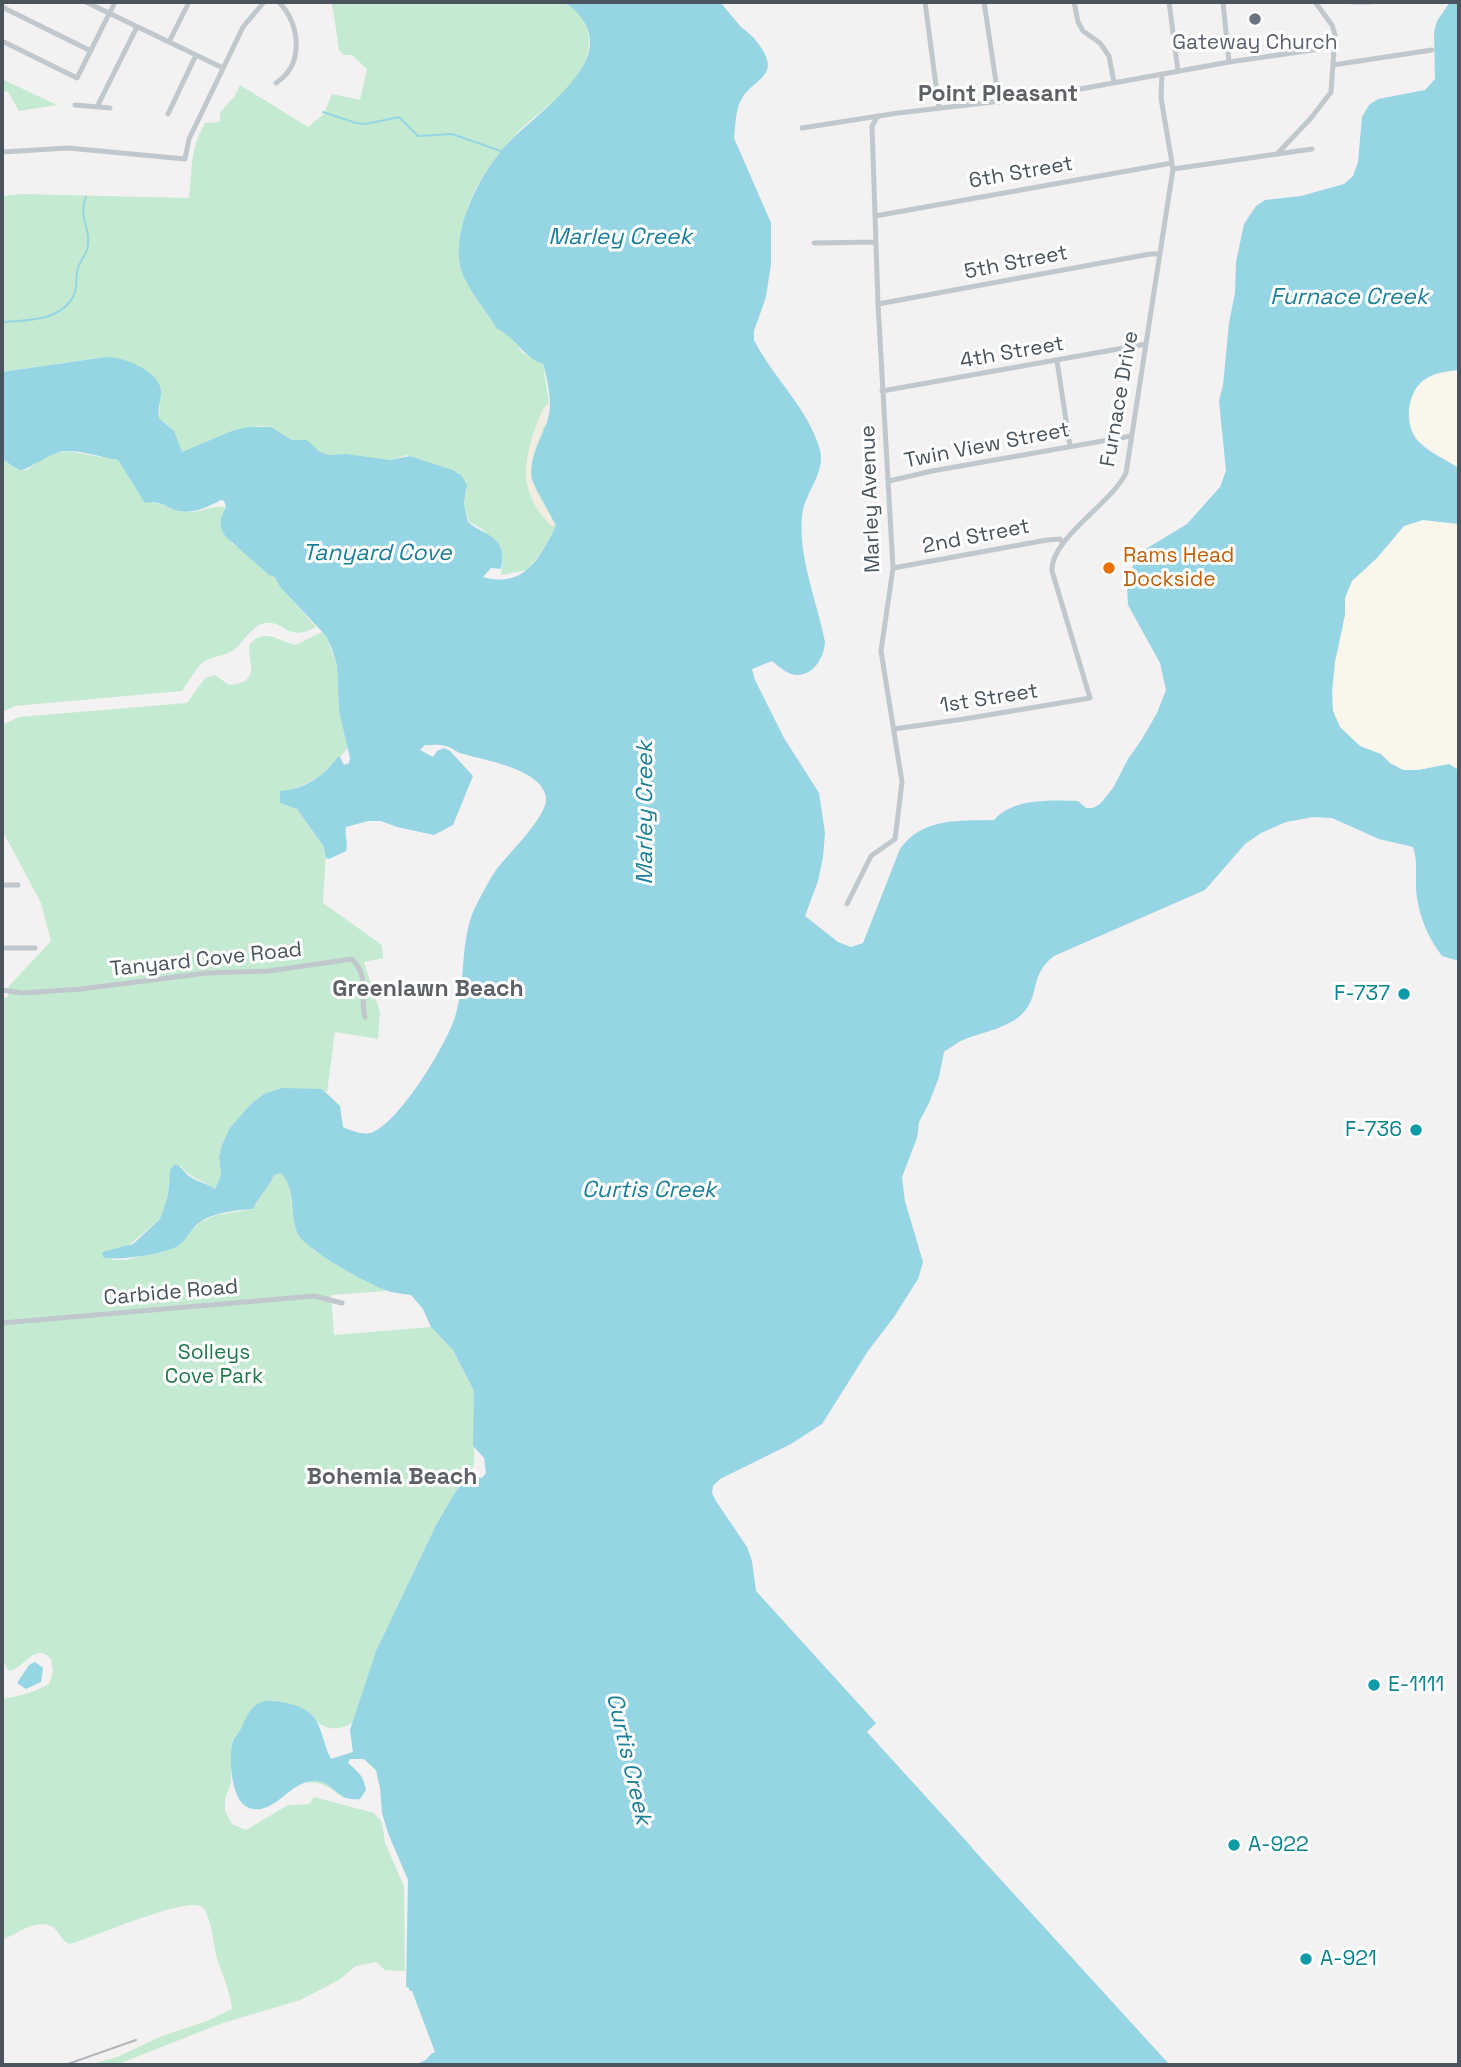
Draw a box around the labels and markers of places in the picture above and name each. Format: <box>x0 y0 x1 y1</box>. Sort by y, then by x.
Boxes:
marker: Gateway Church <box>1247 11 1263 27</box>
place label: Gateway Church <box>1172 30 1338 56</box>
place label: Rams Head Dockside <box>1123 543 1234 593</box>
marker: Rams Head Dockside <box>1101 560 1117 576</box>
place label: F-737 <box>1334 981 1390 1007</box>
marker: F-737 <box>1396 986 1412 1002</box>
place label: F-736 <box>1345 1117 1402 1143</box>
marker: F-736 <box>1408 1122 1424 1138</box>
place label: E-1111 <box>1388 1672 1444 1698</box>
marker: E-1111 <box>1366 1677 1382 1693</box>
place label: A-922 <box>1248 1832 1309 1858</box>
marker: A-922 <box>1226 1837 1242 1853</box>
place label: A-921 <box>1320 1946 1377 1972</box>
marker: A-921 <box>1298 1951 1314 1967</box>

